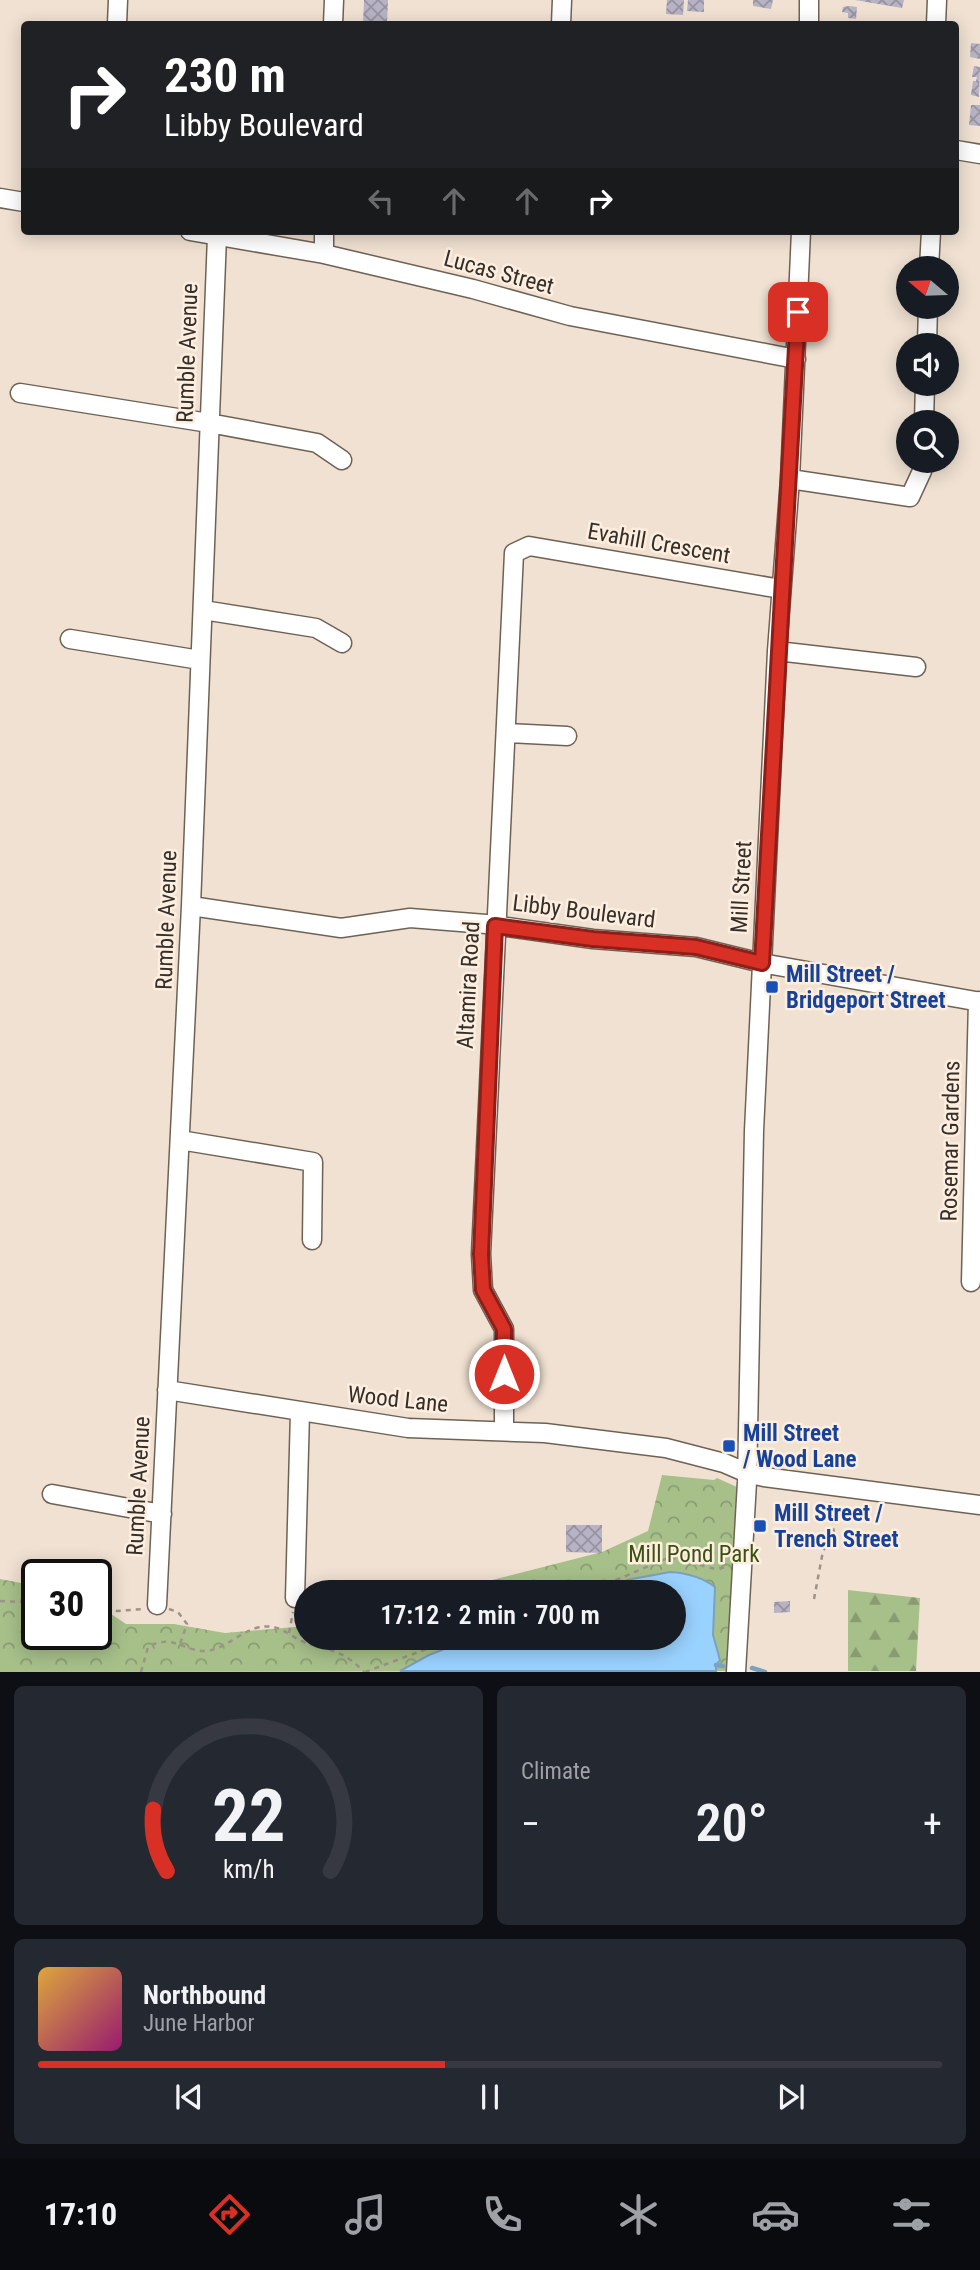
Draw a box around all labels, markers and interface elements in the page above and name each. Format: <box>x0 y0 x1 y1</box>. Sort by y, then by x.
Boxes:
text: 230 m <box>164 47 286 104</box>
icon: right <box>49 49 140 140</box>
text: Libby Boulevard <box>164 106 364 144</box>
icon: left <box>362 182 400 220</box>
icon: ahead <box>435 182 473 220</box>
icon: ahead <box>508 182 546 220</box>
icon: right <box>581 182 619 220</box>
street label: Lucas Street <box>441 245 557 300</box>
north arrow <box>896 256 959 318</box>
map controls <box>896 256 959 473</box>
pin <box>768 282 828 342</box>
street label: Rumble Avenue <box>172 283 203 423</box>
icon: arrive <box>779 293 817 331</box>
button: sound <box>896 333 959 396</box>
button: search <box>896 410 959 473</box>
street label: Evahill Crescent <box>585 518 732 569</box>
street label: Mill Street <box>726 840 757 934</box>
street label: Rumble Avenue <box>151 850 182 990</box>
street label: Libby Boulevard <box>511 889 657 934</box>
street label: Altamira Road <box>452 920 485 1050</box>
place label: Mill Street / Bridgeport Street <box>786 961 946 1014</box>
marker: Mill Street / Bridgeport Street <box>764 979 780 995</box>
street label: Rosemar Gardens <box>936 1060 965 1222</box>
position arrow <box>467 1337 541 1411</box>
street label: Wood Lane <box>346 1381 449 1418</box>
street label: Rumble Avenue <box>121 1416 156 1556</box>
place label: Mill Street / Wood Lane <box>742 1420 857 1473</box>
marker: Mill Street / Wood Lane <box>721 1438 737 1454</box>
place label: Mill Street / Trench Street <box>774 1500 899 1553</box>
marker: Mill Street / Trench Street <box>752 1518 768 1534</box>
park label: Mill Pond Park <box>628 1541 760 1568</box>
speed limit sign: 30 <box>21 1559 112 1650</box>
text: 17:12 · 2 min · 700 m <box>380 1600 600 1630</box>
text: Climate <box>521 1758 591 1785</box>
text: 22 <box>212 1774 285 1860</box>
text: 20° <box>695 1793 768 1854</box>
text: − <box>521 1802 540 1846</box>
text: + <box>923 1802 942 1846</box>
text: km/h <box>223 1855 274 1884</box>
text: Northbound <box>143 1980 266 2010</box>
text: June Harbor <box>143 2010 255 2037</box>
icon: previous <box>170 2078 208 2116</box>
icon: pause <box>471 2078 509 2116</box>
icon: next <box>772 2078 810 2116</box>
icon: directions <box>205 2190 254 2239</box>
icon: music <box>341 2190 390 2239</box>
icon: phone <box>478 2190 527 2239</box>
icon: climate <box>614 2190 663 2239</box>
icon: car <box>751 2190 800 2239</box>
icon: filters <box>887 2190 936 2239</box>
text: 17:10 <box>44 2195 117 2233</box>

